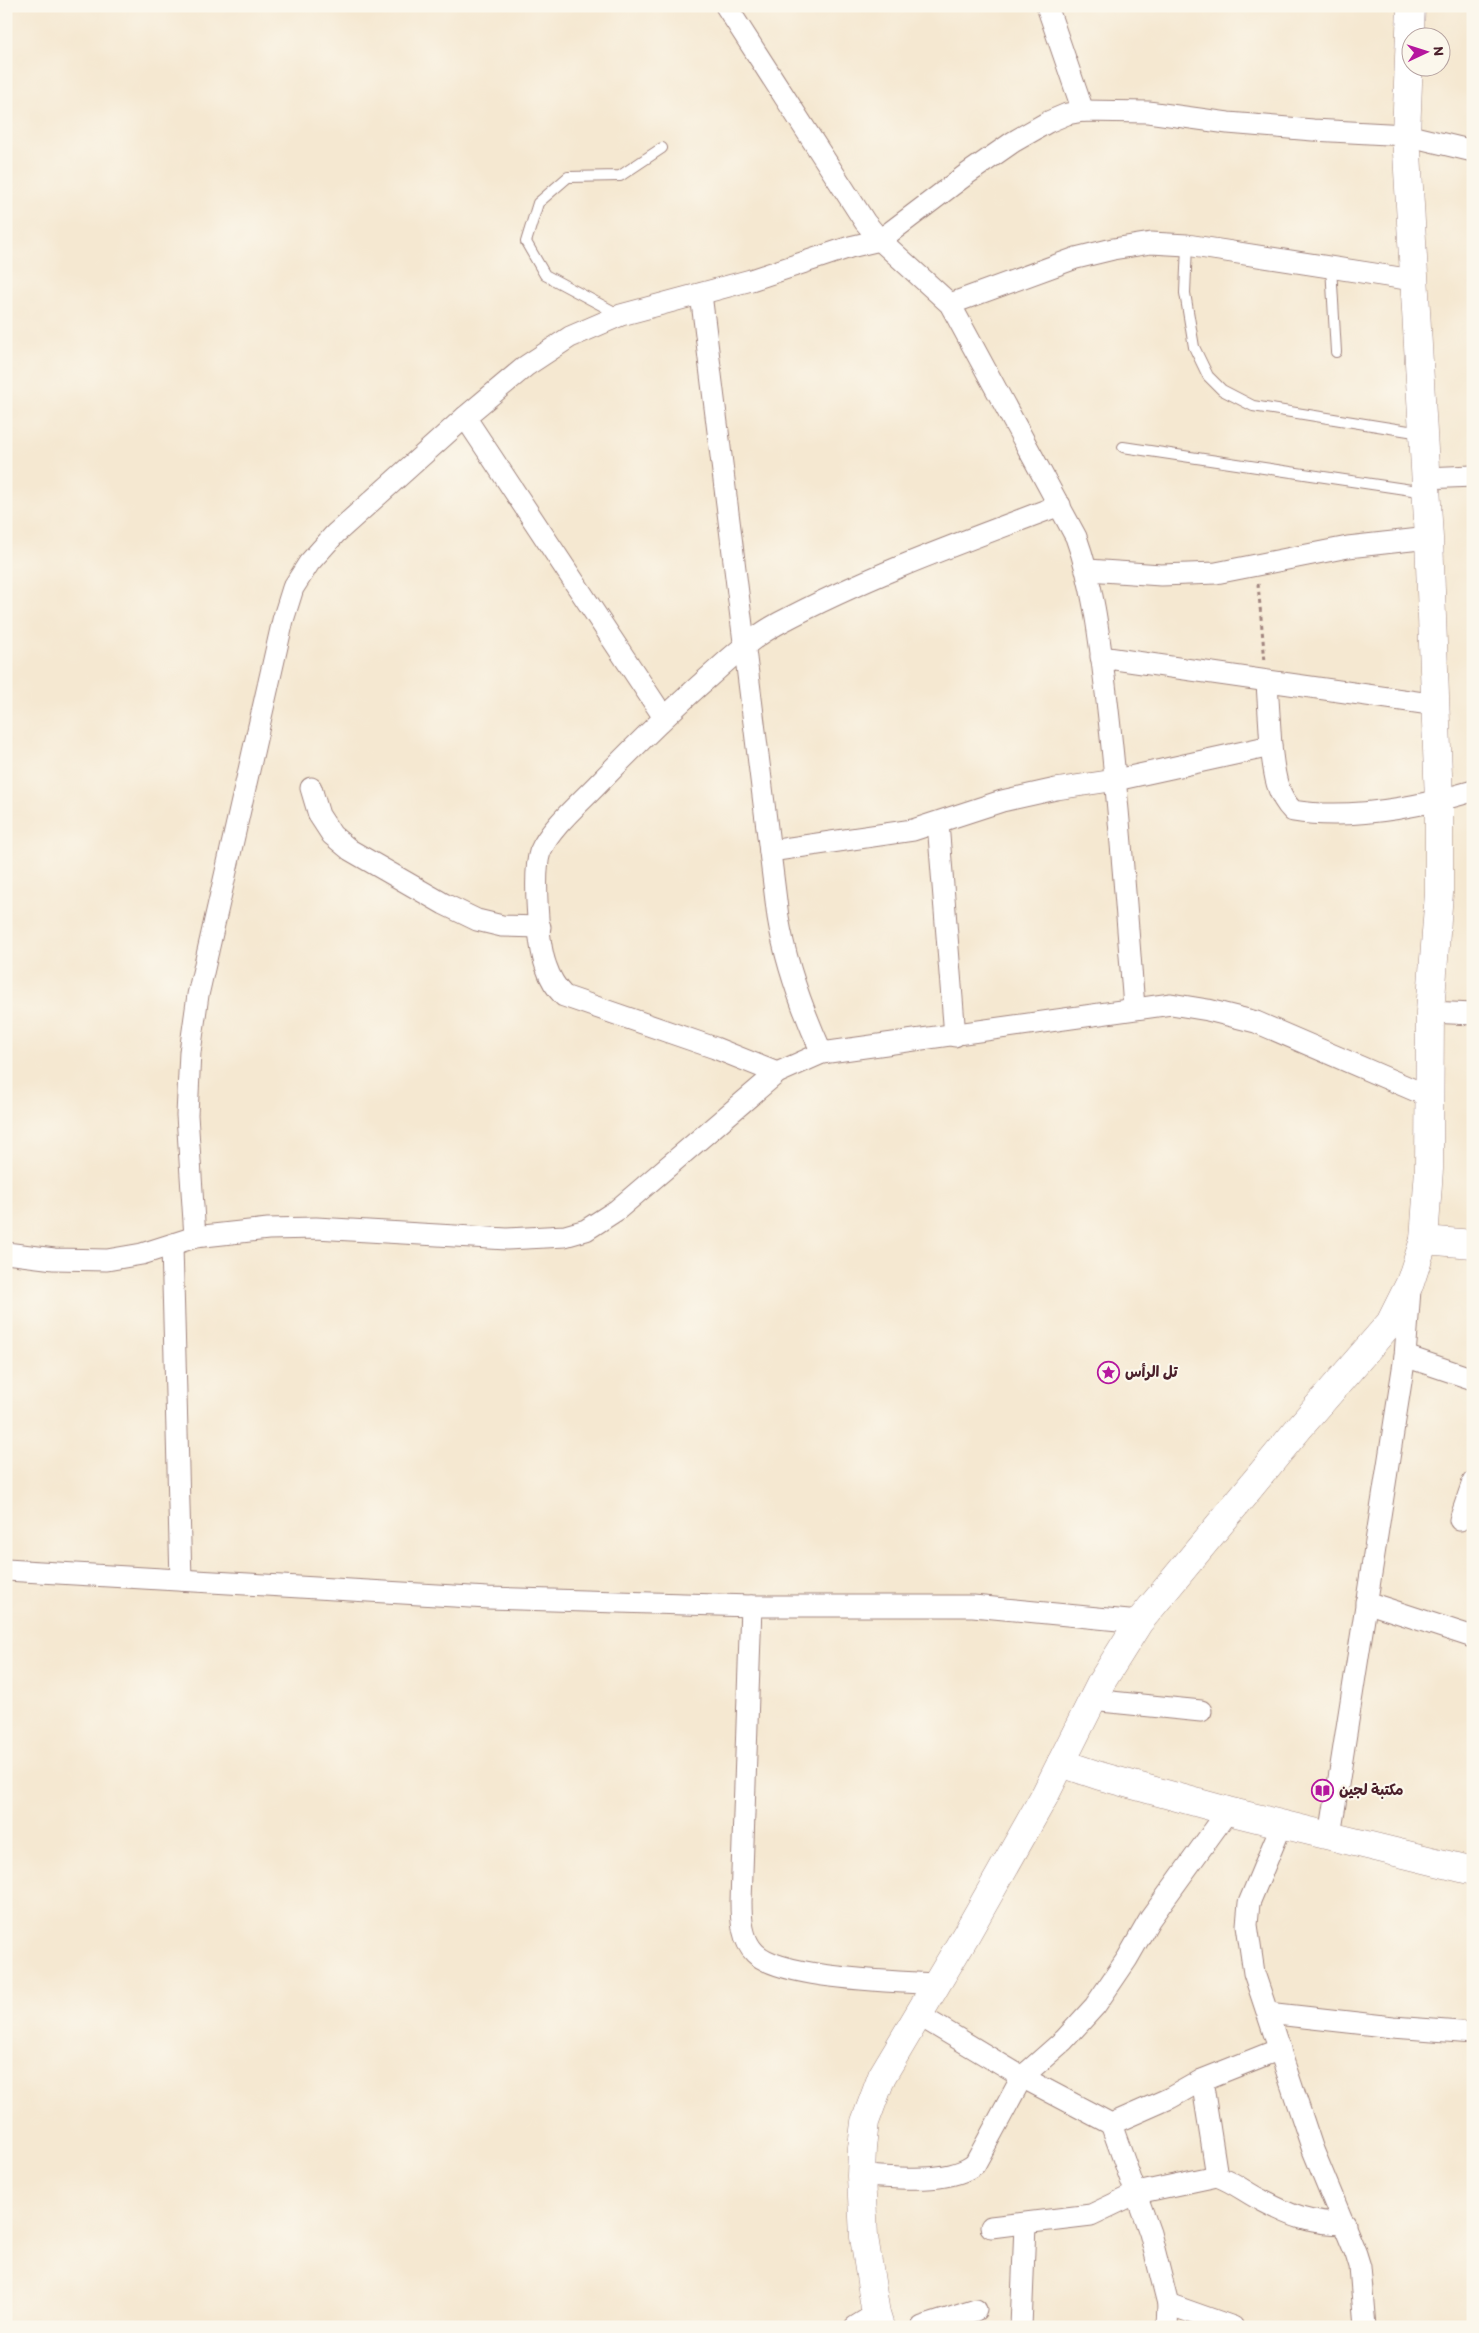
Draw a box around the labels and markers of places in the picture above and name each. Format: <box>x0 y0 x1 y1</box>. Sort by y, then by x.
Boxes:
place icon: تل الرأس <box>1097 1360 1121 1384</box>
place label: تل الرأس <box>1125 1362 1178 1381</box>
library icon: مكتبة لجين <box>1311 1778 1335 1802</box>
place label: مكتبة لجين <box>1339 1781 1403 1799</box>

